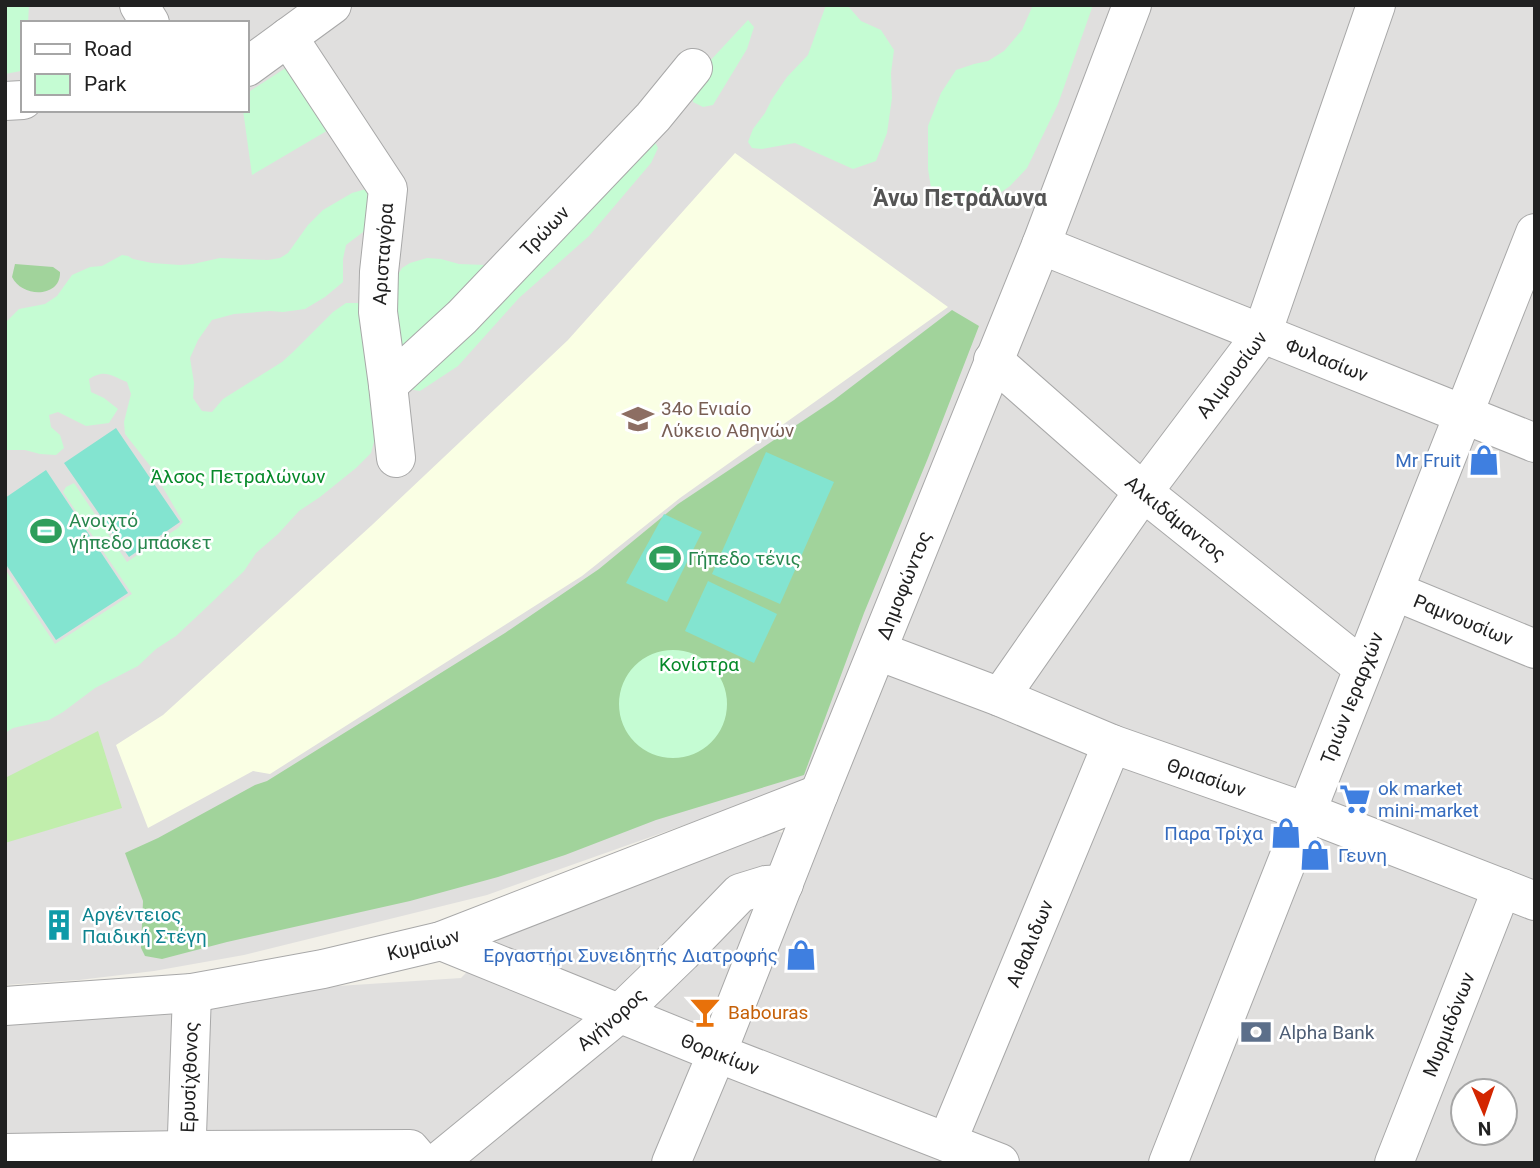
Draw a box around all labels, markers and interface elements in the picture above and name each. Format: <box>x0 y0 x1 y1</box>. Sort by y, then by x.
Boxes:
legend <box>21 21 248 112</box>
text: Road <box>84 37 132 61</box>
text: Park <box>84 72 127 96</box>
district label: Άνω Πετράλωνα <box>873 185 1047 212</box>
street label: Τρώων <box>515 201 574 261</box>
street label: Αρισταγόρα <box>368 202 398 306</box>
street label: Αλιμουσίων <box>1191 326 1272 423</box>
street label: Φυλασίων <box>1282 333 1372 386</box>
place label: 34ο Ενιαίο Λύκειο Αθηνών <box>661 397 794 442</box>
school or university icon: 34ο Ενιαίο Λύκειο Αθηνών <box>621 402 655 436</box>
shop icon: Mr Fruit <box>1467 443 1501 477</box>
place label: Mr Fruit <box>1395 449 1461 472</box>
park label: Άλσος Πετραλώνων <box>150 465 326 488</box>
street label: Αλκιδάμαντος <box>1121 471 1231 566</box>
place label: Ανοιχτό γήπεδο μπάσκετ <box>69 509 212 554</box>
sports icon: Ανοιχτό γήπεδο μπάσκετ <box>29 514 63 548</box>
street label: Δημοφώντος <box>871 527 936 643</box>
sports icon: Γήπεδο τένις <box>648 541 682 575</box>
place label: Γήπεδο τένις <box>688 547 801 570</box>
street label: Ραμνουσίων <box>1410 589 1516 650</box>
street label: Τριών Ιεραρχών <box>1315 629 1388 767</box>
park label: Κονίστρα <box>659 653 739 676</box>
street label: Θριασίων <box>1164 753 1249 802</box>
place label: ok market mini-market <box>1378 777 1479 822</box>
supermarket icon: ok market mini-market <box>1338 782 1372 816</box>
shop icon: Παρα Τρίχα <box>1269 816 1303 850</box>
place label: Παρα Τρίχα <box>1164 822 1263 845</box>
shop icon: Γευνη <box>1298 838 1332 872</box>
place label: Γευνη <box>1338 844 1387 867</box>
street label: Αιθαλιδων <box>1001 896 1058 990</box>
place label: Αργέντειος Παιδική Στέγη <box>82 903 207 948</box>
building icon: Αργέντειος Παιδική Στέγη <box>42 908 76 942</box>
street label: Κυμαίων <box>385 923 463 965</box>
shop icon: Εργαστήρι Συνειδητής Διατροφής <box>784 938 818 972</box>
place label: Εργαστήρι Συνειδητής Διατροφής <box>483 944 778 967</box>
street label: Μυρμιδόνων <box>1418 969 1479 1080</box>
street label: Αγήνορος <box>572 983 651 1055</box>
bar icon: Babouras <box>688 995 722 1029</box>
place label: Babouras <box>728 1001 808 1024</box>
bank icon: Alpha Bank <box>1239 1015 1273 1049</box>
street label: Ερυσίχθονος <box>176 1021 202 1133</box>
place label: Alpha Bank <box>1279 1021 1375 1044</box>
street label: Θορικίων <box>677 1028 762 1080</box>
north arrow <box>1449 1077 1519 1147</box>
text: N <box>1477 1117 1492 1140</box>

